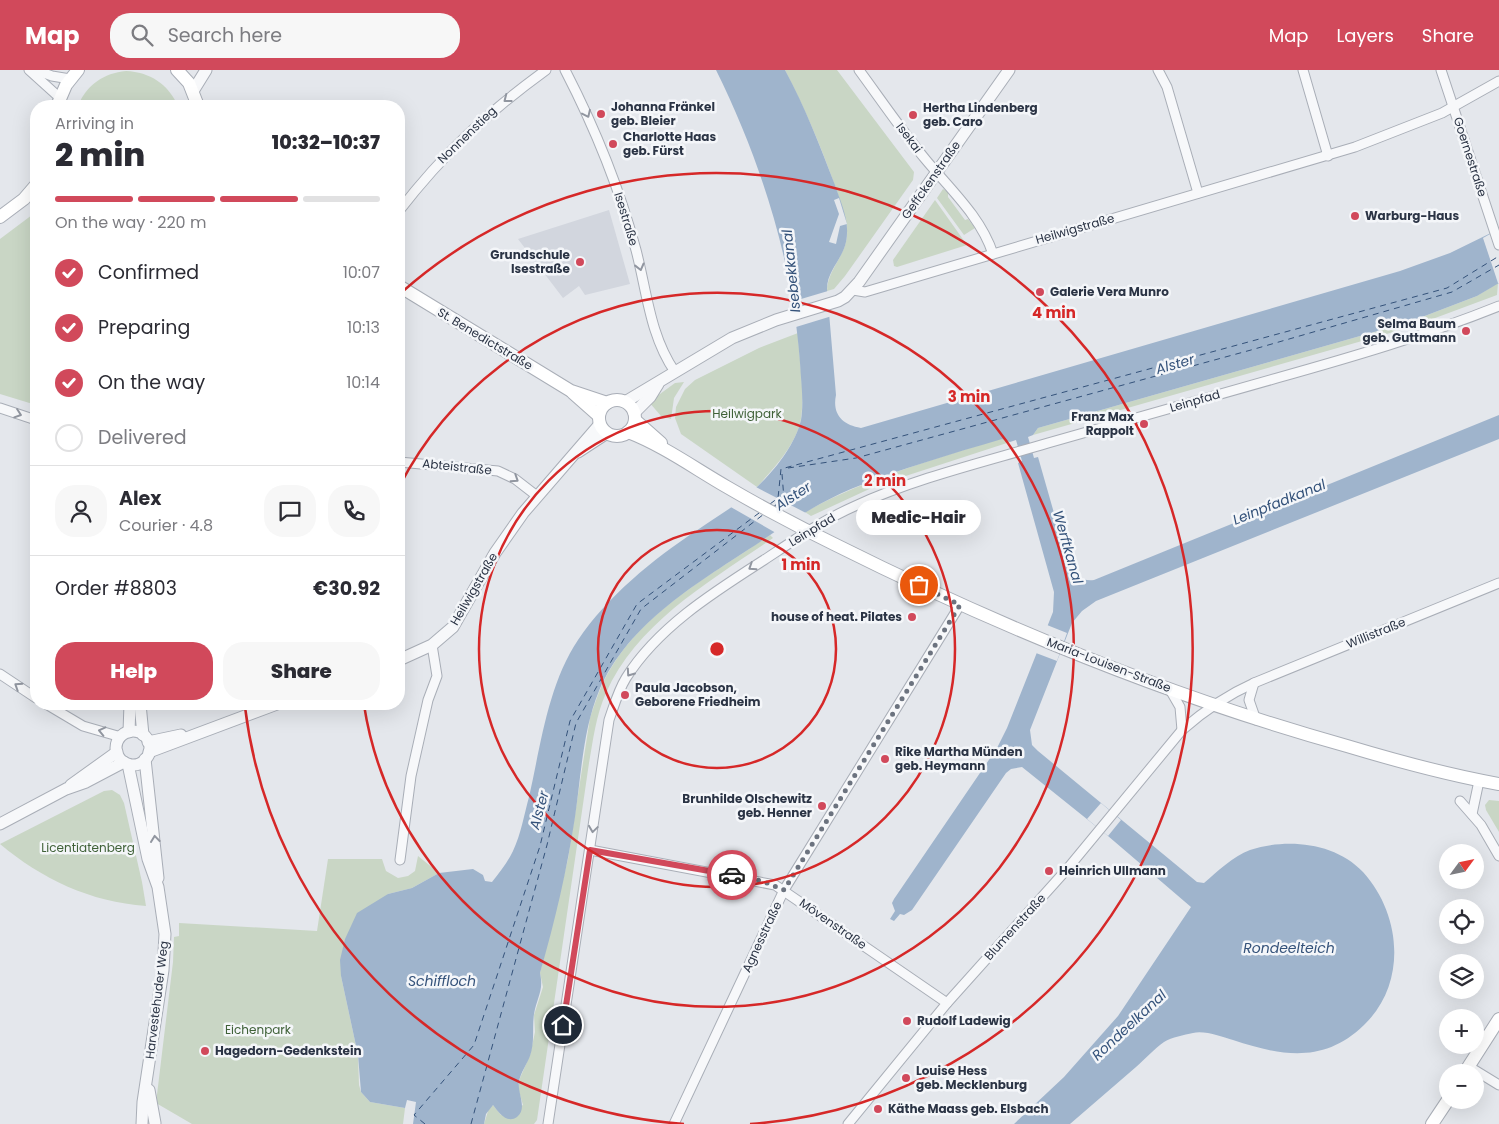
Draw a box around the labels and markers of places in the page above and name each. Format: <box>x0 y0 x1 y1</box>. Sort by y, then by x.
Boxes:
place label: Johanna Fränkel geb. Bleier <box>611 98 715 129</box>
place label: Hertha Lindenberg geb. Caro <box>923 99 1038 130</box>
marker: Johanna Fränkel geb. Bleier <box>595 108 607 120</box>
marker: Hertha Lindenberg geb. Caro <box>907 109 919 121</box>
place label: Charlotte Haas geb. Fürst <box>623 128 716 159</box>
marker: Charlotte Haas geb. Fürst <box>607 138 619 150</box>
place label: Warburg-Haus <box>1365 207 1459 224</box>
marker: Warburg-Haus <box>1349 210 1361 222</box>
place label: Grundschule Isestraße <box>490 246 571 277</box>
marker: Grundschule Isestraße <box>574 256 586 268</box>
place label: Galerie Vera Munro <box>1050 283 1169 300</box>
marker: Galerie Vera Munro <box>1034 286 1046 298</box>
place label: Selma Baum geb. Guttmann <box>1362 315 1456 346</box>
marker: Selma Baum geb. Guttmann <box>1460 325 1472 337</box>
place label: Franz Max Rappolt <box>1071 408 1135 439</box>
marker: Franz Max Rappolt <box>1138 418 1150 430</box>
callout: Medic-Hair <box>856 500 982 535</box>
pin <box>898 564 940 606</box>
place label: house of heat. Pilates <box>771 608 902 625</box>
marker: house of heat. Pilates <box>906 611 918 623</box>
centre of rings <box>708 640 726 658</box>
place label: Paula Jacobson, Geborene Friedheim <box>635 679 761 710</box>
marker: Paula Jacobson, Geborene Friedheim <box>619 689 631 701</box>
place label: Rike Martha Münden geb. Heymann <box>895 743 1023 774</box>
marker: Rike Martha Münden geb. Heymann <box>879 753 891 765</box>
place label: Brunhilde Olschewitz geb. Henner <box>682 790 812 821</box>
marker: Brunhilde Olschewitz geb. Henner <box>816 800 828 812</box>
place label: Heinrich Ullmann <box>1059 862 1166 879</box>
marker: Heinrich Ullmann <box>1043 865 1055 877</box>
pin <box>542 1004 584 1046</box>
place label: Rudolf Ladewig <box>917 1012 1011 1029</box>
marker: Rudolf Ladewig <box>901 1015 913 1027</box>
place label: Hagedorn-Gedenkstein <box>215 1042 362 1059</box>
marker: Hagedorn-Gedenkstein <box>199 1045 211 1057</box>
place label: Louise Hess geb. Mecklenburg <box>916 1062 1027 1093</box>
marker: Louise Hess geb. Mecklenburg <box>900 1072 912 1084</box>
place label: Käthe Maass geb. Elsbach <box>888 1100 1049 1117</box>
marker: Käthe Maass geb. Elsbach <box>872 1103 884 1115</box>

